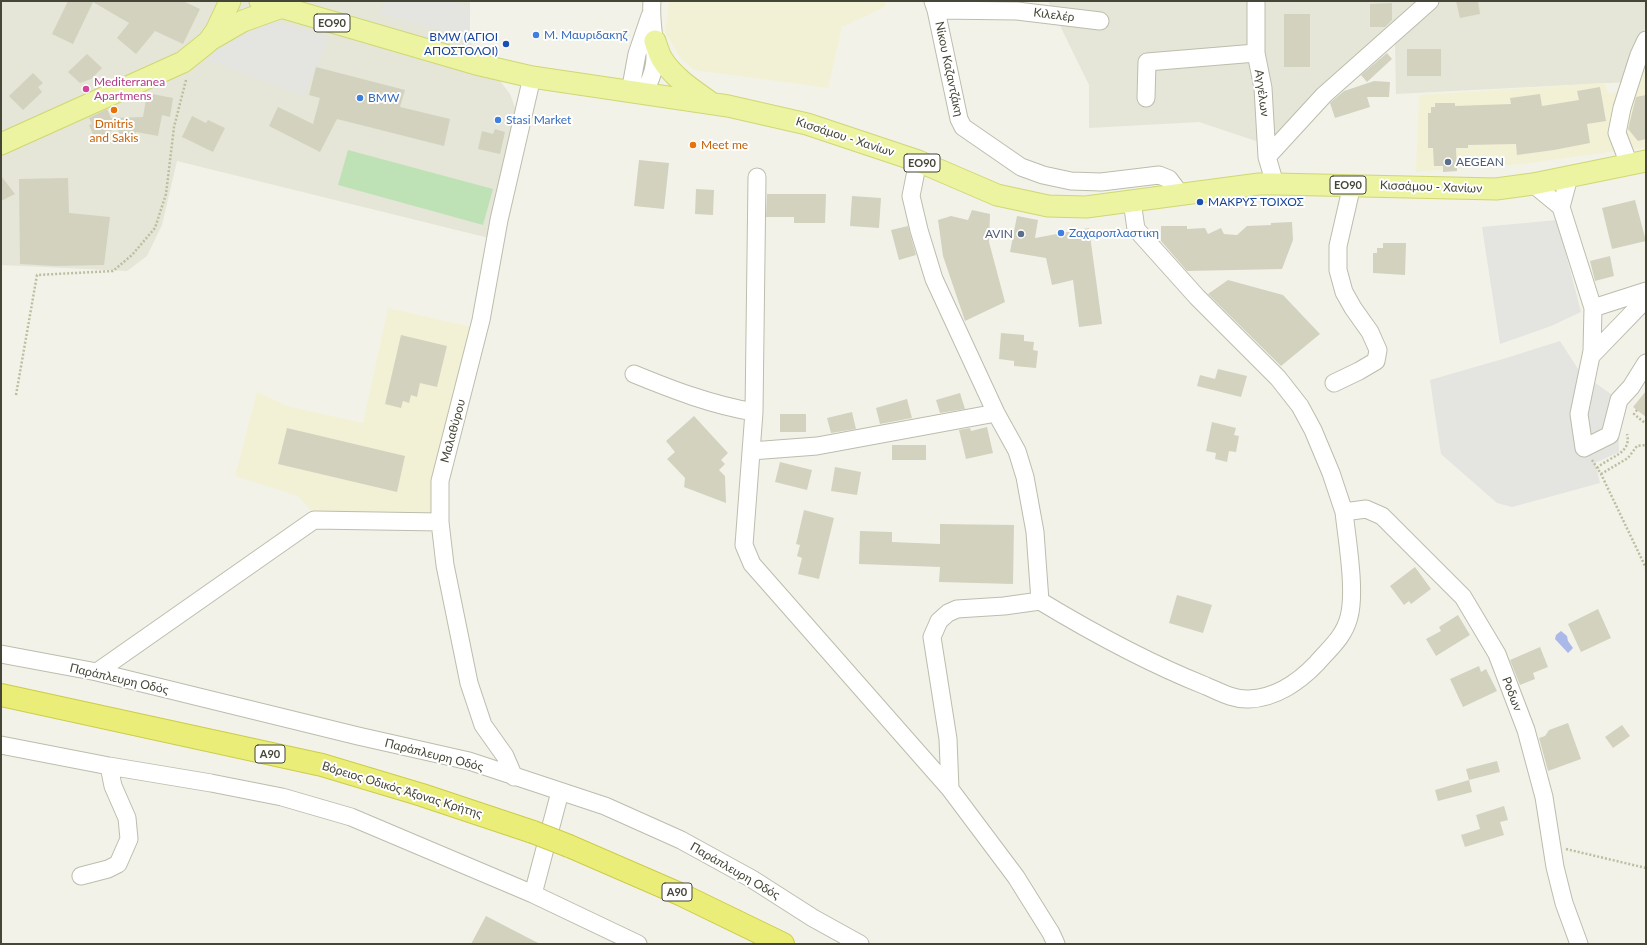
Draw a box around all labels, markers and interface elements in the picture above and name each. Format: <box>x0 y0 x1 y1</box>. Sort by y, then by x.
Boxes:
street label: Κιλελέρ <box>1033 5 1075 25</box>
road number: ΕΟ90 <box>314 14 350 32</box>
street label: Νίκου Καζαντζάκη <box>932 20 966 118</box>
place label: Μ. Μαυριδακηζ <box>544 28 627 42</box>
place label: BMW (ΑΓΙΟΙ ΑΠΟΣΤΟΛΟΙ) <box>424 30 498 58</box>
marker: Μ. Μαυριδακηζ <box>531 30 541 40</box>
marker: BMW (ΑΓΙΟΙ ΑΠΟΣΤΟΛΟΙ) <box>501 39 511 49</box>
street label: Αγγέλων <box>1252 69 1272 117</box>
place label: Mediterranea Apartmens <box>94 75 165 103</box>
marker: Mediterranea Apartmens <box>81 84 91 94</box>
place label: BMW <box>368 91 399 105</box>
marker: BMW <box>355 93 365 103</box>
marker: Dmitris and Sakis <box>109 105 119 115</box>
place label: Stasi Market <box>506 113 571 127</box>
street label: Κισσάμου - Χανίων <box>794 114 896 160</box>
marker: Stasi Market <box>493 115 503 125</box>
place label: Dmitris and Sakis <box>89 117 139 145</box>
place label: Meet me <box>701 138 748 152</box>
marker: Meet me <box>688 140 698 150</box>
road number: ΕΟ90 <box>904 154 940 172</box>
place label: AEGEAN <box>1456 155 1504 169</box>
marker: AEGEAN <box>1443 157 1453 167</box>
road number: ΕΟ90 <box>1330 176 1366 194</box>
street label: Κισσάμου - Χανίων <box>1380 178 1482 196</box>
place label: ΜΑΚΡΥΣ ΤΟΙΧΟΣ <box>1208 195 1304 209</box>
marker: ΜΑΚΡΥΣ ΤΟΙΧΟΣ <box>1195 197 1205 207</box>
place label: Ζαχαροπλαστικη <box>1069 226 1159 240</box>
place label: AVIN <box>985 227 1013 241</box>
marker: Ζαχαροπλαστικη <box>1056 228 1066 238</box>
marker: AVIN <box>1016 229 1026 239</box>
street label: Μαλαθύρου <box>438 398 468 464</box>
street label: Παράπλευρη Οδός <box>68 661 170 697</box>
street label: Ροδων <box>1499 675 1525 713</box>
street label: Παράπλευρη Οδός <box>383 736 485 774</box>
road number: Α90 <box>255 745 285 763</box>
street label: Βόρειος Οδικός Άξονας Κρήτης <box>320 759 484 821</box>
street label: Παράπλευρη Οδός <box>688 839 782 903</box>
road number: Α90 <box>662 883 692 901</box>

